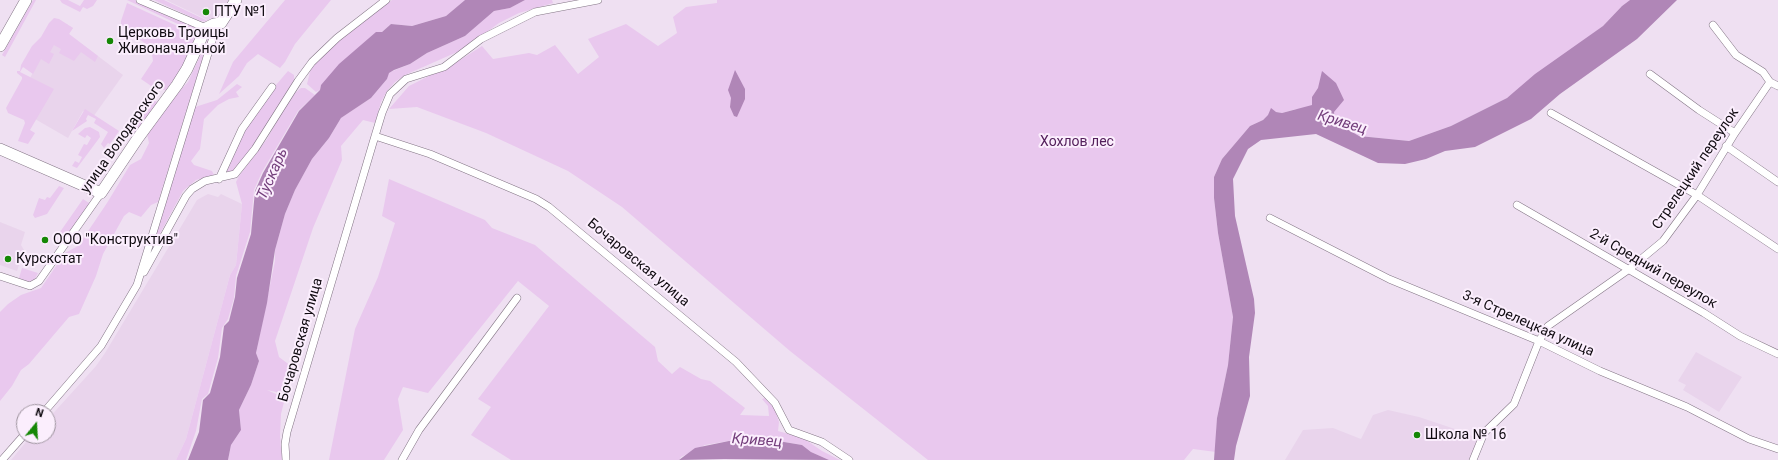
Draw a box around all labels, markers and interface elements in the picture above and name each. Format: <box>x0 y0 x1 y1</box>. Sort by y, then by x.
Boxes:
place label: ПТУ №1 <box>214 4 267 20</box>
marker: ПТУ №1 <box>201 7 211 17</box>
place label: Церковь Троицы Живоначальной <box>118 25 229 58</box>
marker: Церковь Троицы Живоначальной <box>105 36 115 46</box>
street label: улица Володарского <box>78 77 168 197</box>
street label: Стрелецкий переулок <box>1649 105 1743 233</box>
water label: Кривец <box>1315 107 1369 139</box>
park label: Хохлов лес <box>1040 134 1114 150</box>
water label: Тускарь <box>254 145 292 203</box>
street label: Бочаровская улица <box>584 215 692 311</box>
street label: 2-й Средний переулок <box>1586 226 1720 312</box>
place label: ООО "Конструктив" <box>53 232 178 248</box>
marker: ООО "Конструктив" <box>40 235 50 245</box>
place label: Курскстат <box>16 251 82 267</box>
marker: Курскстат <box>3 254 13 264</box>
street label: Бочаровская улица <box>275 276 327 404</box>
street label: 3-я Стрелецкая улица <box>1459 287 1597 361</box>
north arrow <box>16 404 56 444</box>
text: N <box>34 406 45 420</box>
place label: Школа № 16 <box>1425 427 1506 443</box>
water label: Кривец <box>731 430 783 452</box>
marker: Школа № 16 <box>1412 430 1422 440</box>

